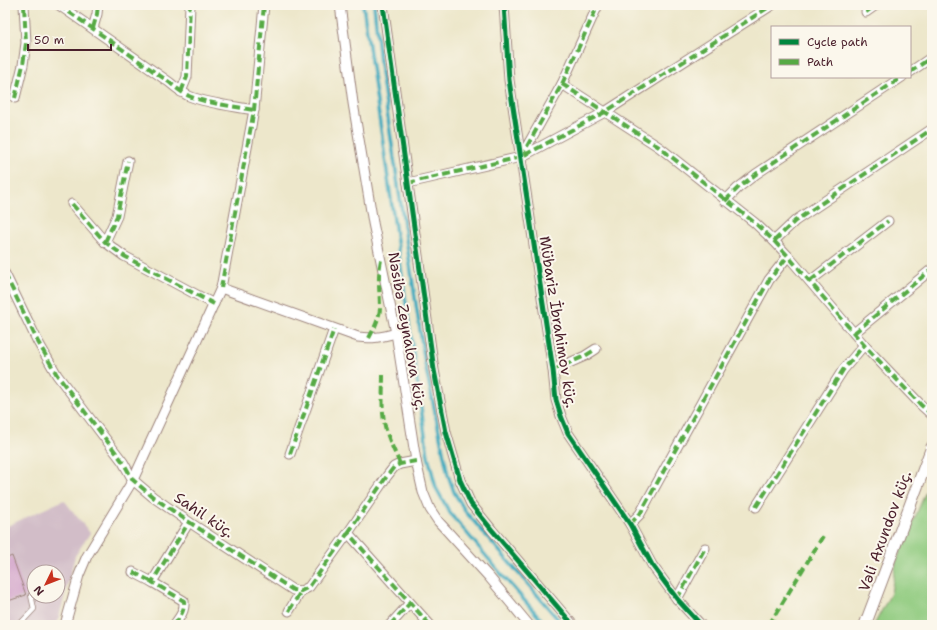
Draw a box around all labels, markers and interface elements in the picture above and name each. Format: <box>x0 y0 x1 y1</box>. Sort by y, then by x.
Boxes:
scale bar <box>28 26 111 52</box>
legend <box>771 26 911 78</box>
text: 50 m <box>34 32 64 48</box>
text: Cycle path <box>807 34 868 50</box>
text: Path <box>807 54 833 70</box>
street label: Mübariz İbrahimov küç. <box>535 235 582 410</box>
street label: Nəsibə Zeynalova küç. <box>383 250 431 412</box>
street label: Vəli Axundov küç. <box>854 468 916 594</box>
street label: Sahil küç. <box>170 488 238 542</box>
north arrow <box>26 564 66 604</box>
text: N <box>30 582 48 599</box>

